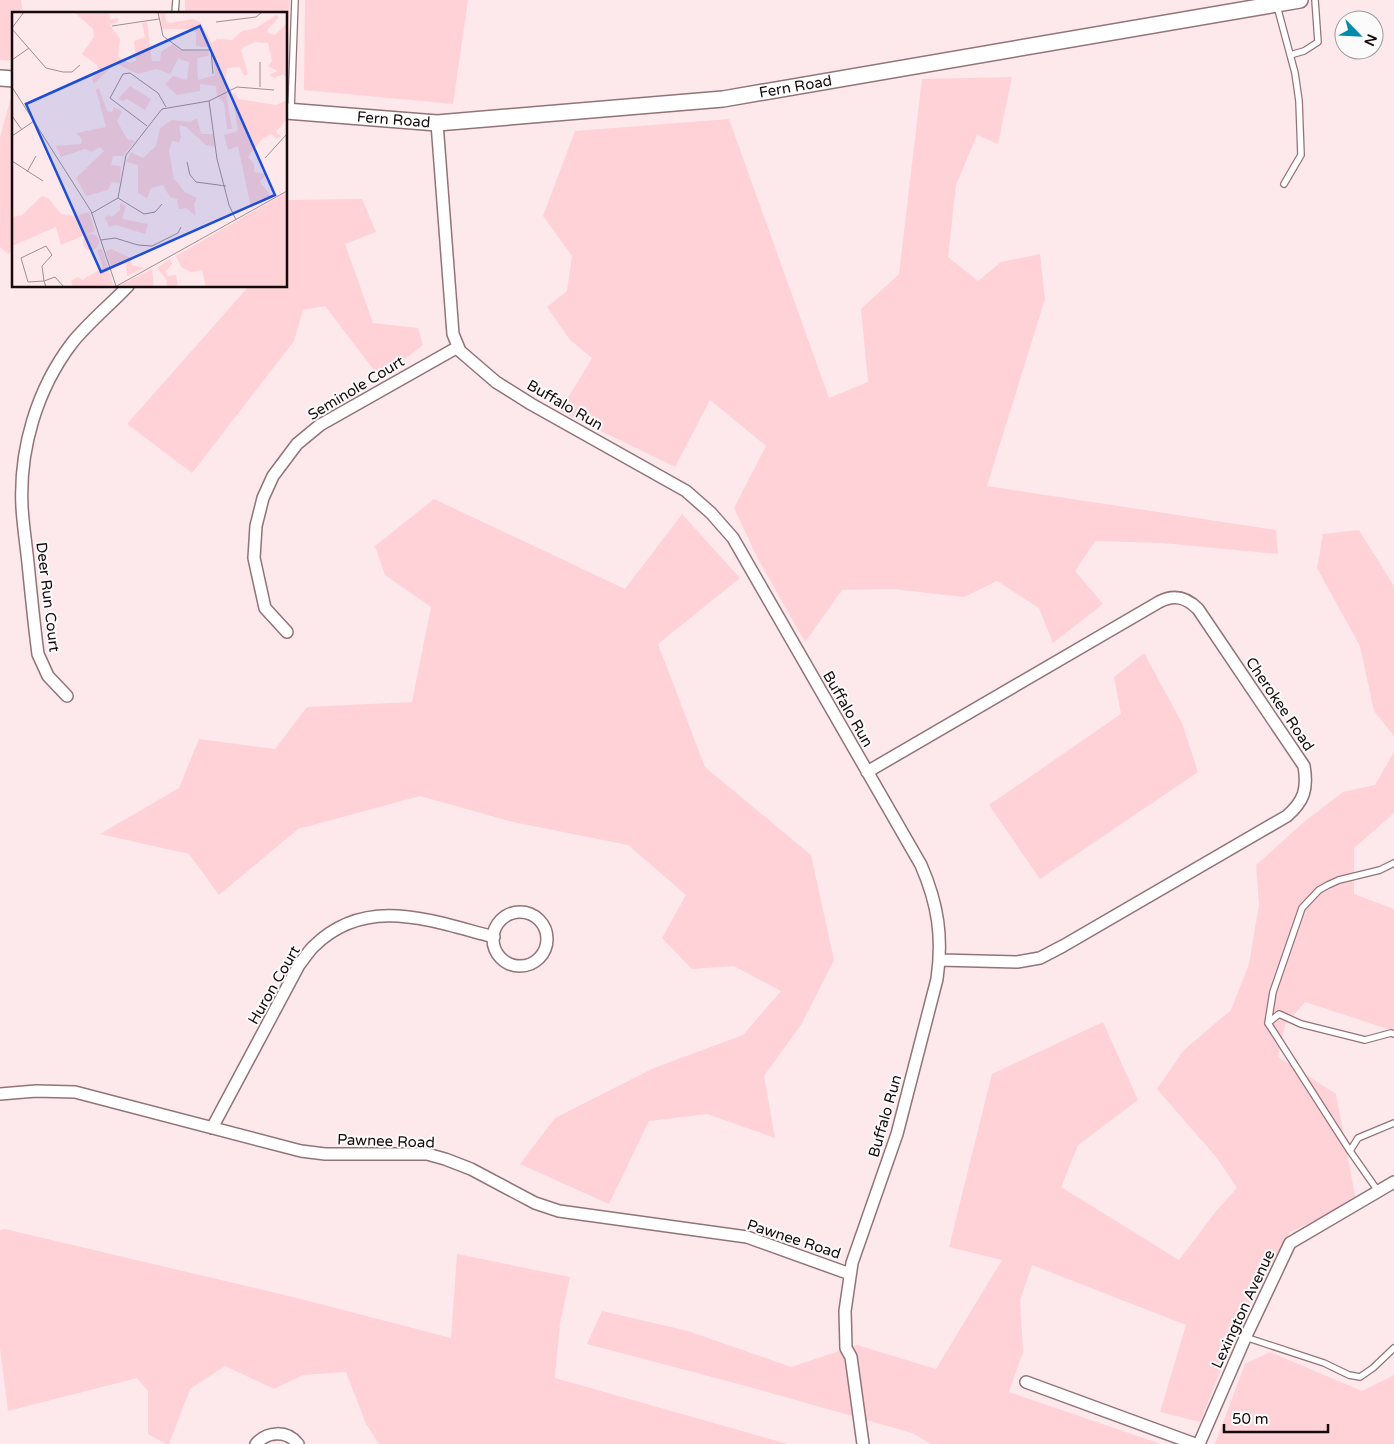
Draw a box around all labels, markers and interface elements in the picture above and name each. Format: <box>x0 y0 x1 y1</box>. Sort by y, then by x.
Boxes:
north arrow <box>1334 10 1384 60</box>
inset map <box>12 12 288 288</box>
text: N <box>1360 31 1380 49</box>
street label: Fern Road <box>758 71 833 102</box>
street label: Fern Road <box>356 108 431 131</box>
street label: Seminole Court <box>304 352 408 424</box>
street label: Buffalo Run <box>524 376 606 434</box>
street label: Deer Run Court <box>32 541 64 653</box>
street label: Cherokee Road <box>1242 654 1318 754</box>
street label: Buffalo Run <box>819 668 877 750</box>
street label: Huron Court <box>244 942 304 1028</box>
street label: Buffalo Run <box>865 1073 905 1159</box>
street label: Pawnee Road <box>337 1130 435 1152</box>
street label: Pawnee Road <box>745 1215 843 1263</box>
street label: Lexington Avenue <box>1208 1247 1278 1371</box>
scale bar <box>1224 1402 1328 1434</box>
text: 50 m <box>1232 1410 1269 1428</box>

